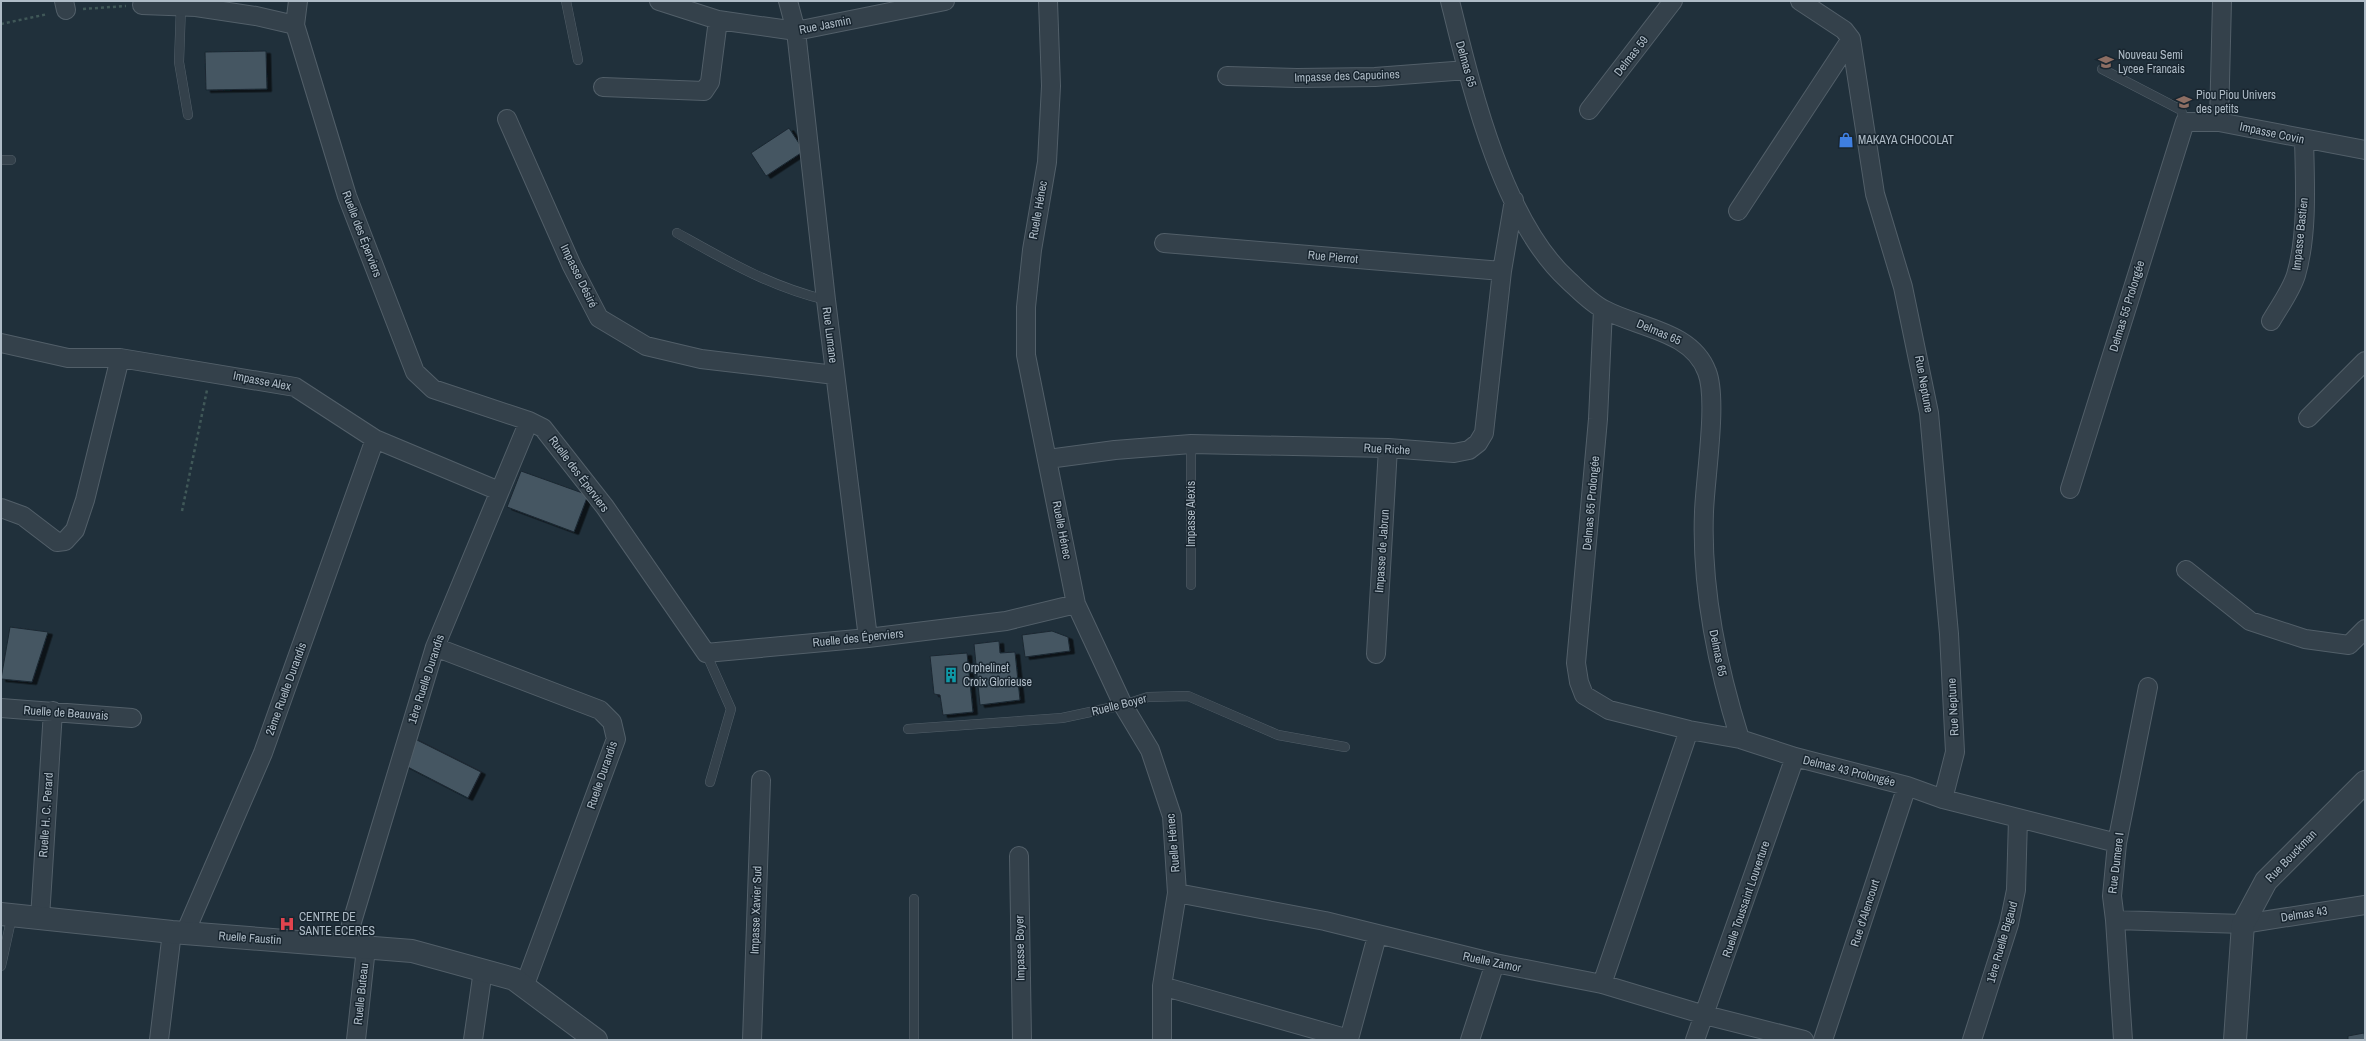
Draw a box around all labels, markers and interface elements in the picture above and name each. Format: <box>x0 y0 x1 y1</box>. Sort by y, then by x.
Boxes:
street label: Rue Jasmin <box>798 12 852 38</box>
street label: Delmas 59 <box>1610 33 1652 79</box>
street label: Delmas 65 <box>1452 39 1480 89</box>
place label: Nouveau Semi Lycee Francais <box>2118 47 2185 77</box>
school or university icon: Nouveau Semi Lycee Francais <box>2097 53 2115 71</box>
street label: Impasse des Capucines <box>1294 66 1400 86</box>
place label: Piou Piou Univers des petits <box>2196 87 2276 117</box>
school or university icon: Piou Piou Univers des petits <box>2175 93 2193 111</box>
street label: Impasse Covin <box>2238 118 2306 148</box>
shop icon: MAKAYA CHOCOLAT <box>1837 131 1855 149</box>
place label: MAKAYA CHOCOLAT <box>1858 132 1954 148</box>
street label: Ruelle Hénec <box>1025 179 1051 240</box>
street label: Ruelle des Éperviers <box>338 188 386 280</box>
street label: Impasse Bastien <box>2288 197 2312 271</box>
street label: Impasse Désiré <box>557 242 601 310</box>
street label: Rue Pierrot <box>1307 247 1359 267</box>
street label: Delmas 55 Prolongée <box>2106 258 2148 354</box>
street label: Rue Lumane <box>819 306 841 364</box>
street label: Delmas 65 <box>1634 315 1684 349</box>
street label: Rue Neptune <box>1911 354 1937 414</box>
street label: Impasse Alex <box>232 368 292 394</box>
street label: Ruelle des Éperviers <box>545 433 613 515</box>
street label: Rue Riche <box>1363 440 1411 458</box>
street label: Delmas 65 Prolongée <box>1579 455 1603 551</box>
street label: Impasse Alexis <box>1183 481 1199 547</box>
street label: Ruelle Hénec <box>1049 499 1076 561</box>
street label: Impasse de Jabrun <box>1371 509 1393 593</box>
street label: Ruelle des Éperviers <box>812 625 904 651</box>
street label: Delmas 65 <box>1705 628 1731 678</box>
street label: 1ère Ruelle Durandis <box>404 632 448 726</box>
street label: 2ème Ruelle Durandis <box>262 640 310 738</box>
place label: Orphelinet Croix Glorieuse <box>963 660 1032 690</box>
building icon: Orphelinet Croix Glorieuse <box>942 666 960 684</box>
street label: Rue Neptune <box>1943 678 1963 736</box>
street label: Ruelle Boyer <box>1090 690 1149 720</box>
street label: Ruelle de Beauvais <box>23 702 109 724</box>
street label: Ruelle Durandis <box>583 739 621 811</box>
street label: Delmas 43 Prolongée <box>1801 752 1897 790</box>
street label: Ruelle H. C. Perard <box>35 772 57 858</box>
street label: Ruelle Hénec <box>1162 813 1184 873</box>
street label: Rue Bouckman <box>2262 826 2320 886</box>
street label: Rue Dumere I <box>2104 832 2128 894</box>
street label: Ruelle Toussaint Louverture <box>1719 839 1773 959</box>
street label: Impasse Xavier Sud <box>746 865 766 955</box>
street label: Rue d'Alencourt <box>1847 877 1883 949</box>
street label: 1ère Ruelle Bigaud <box>1983 899 2021 985</box>
street label: Delmas 43 <box>2280 902 2328 926</box>
place label: CENTRE DE SANTE ECERES <box>299 909 375 939</box>
street label: Impasse Boyer <box>1011 914 1029 981</box>
hospital icon: CENTRE DE SANTE ECERES <box>278 915 296 933</box>
street label: Ruelle Faustin <box>218 928 282 948</box>
street label: Ruelle Zamor <box>1461 948 1523 976</box>
street label: Ruelle Buteau <box>350 962 372 1026</box>

